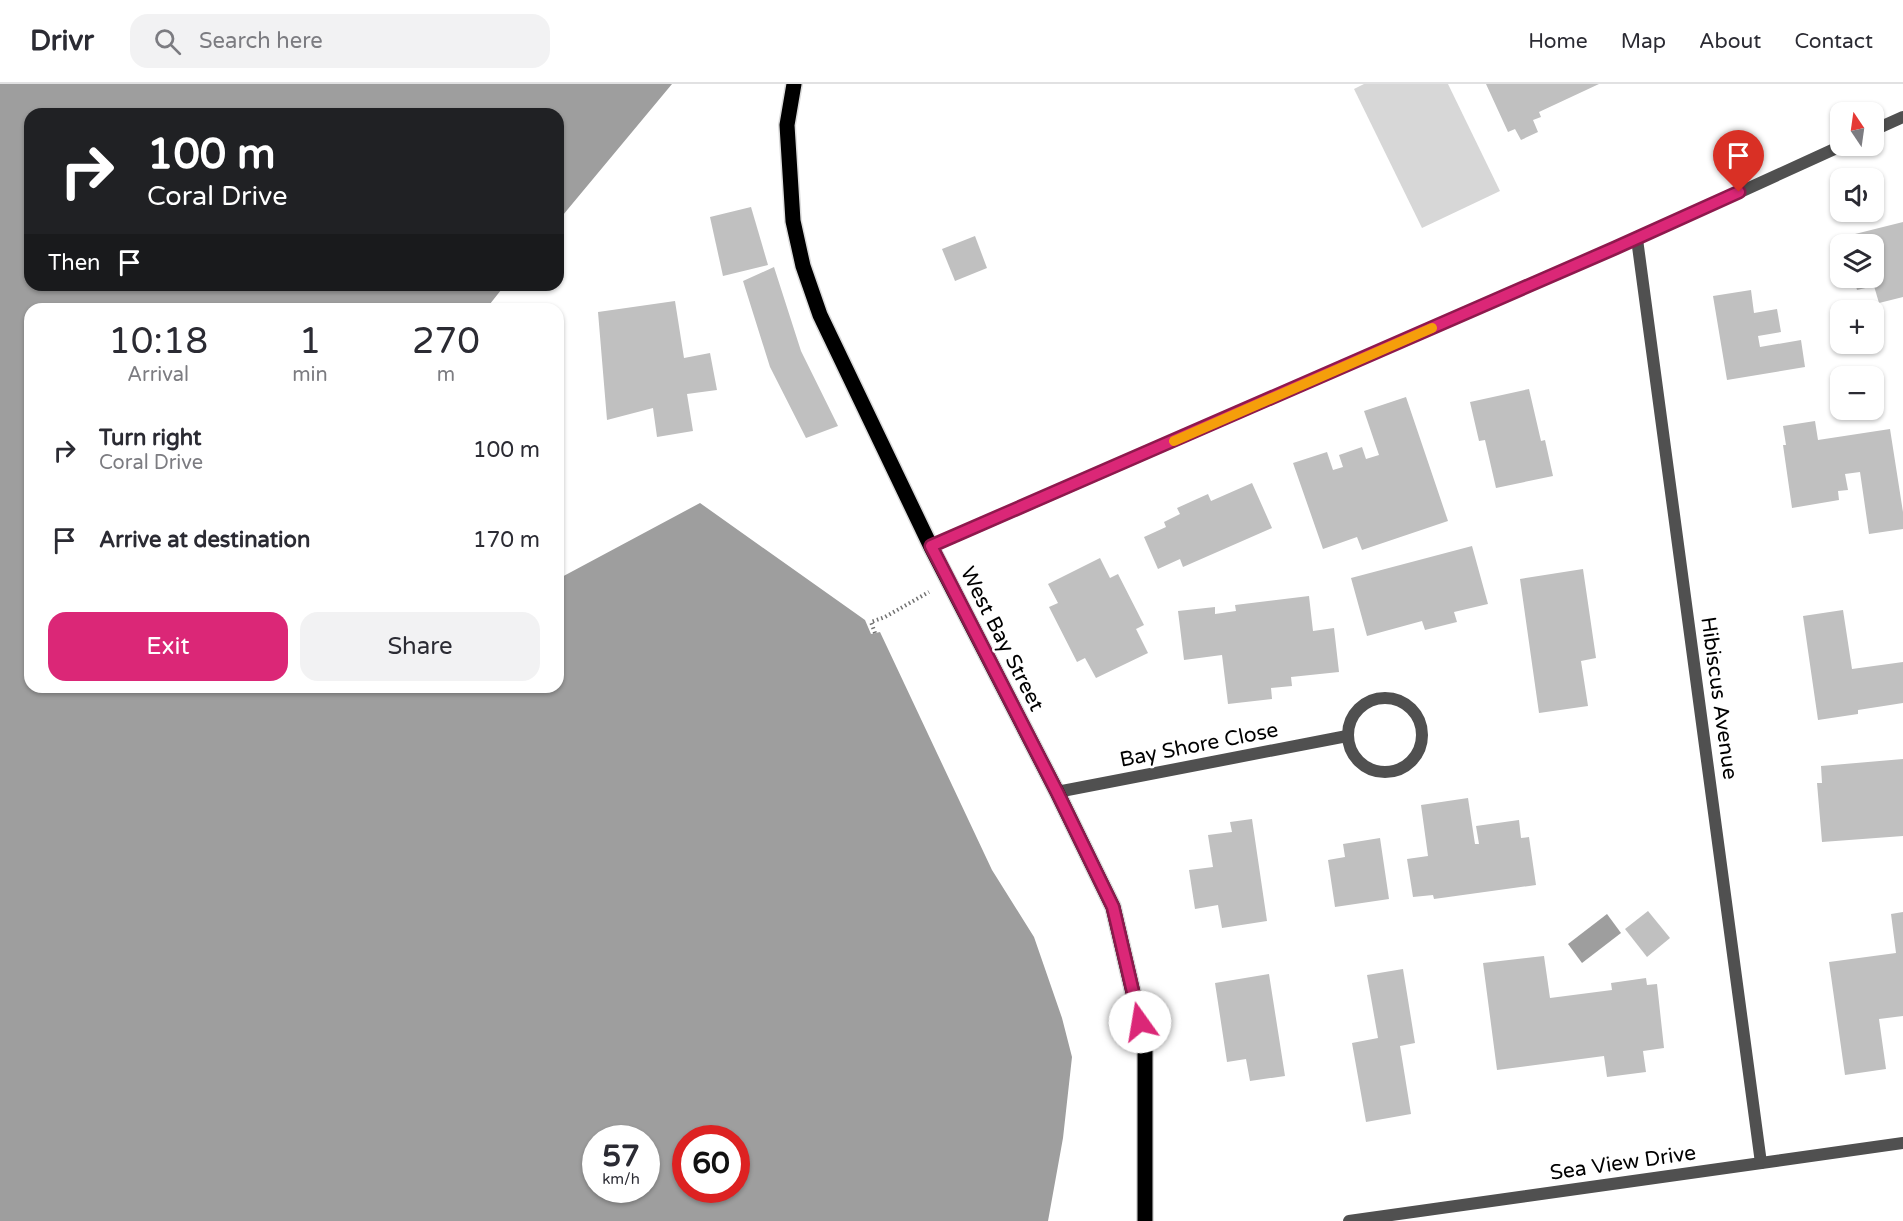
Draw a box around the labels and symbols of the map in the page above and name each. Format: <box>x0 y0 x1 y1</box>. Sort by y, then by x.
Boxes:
north arrow <box>1830 102 1884 156</box>
pin <box>1713 130 1764 192</box>
street label: West Bay Street <box>955 563 1049 715</box>
street label: Hibiscus Avenue <box>1695 615 1743 781</box>
street label: Bay Shore Close <box>1118 717 1280 773</box>
position arrow <box>1108 990 1172 1054</box>
speed limit sign: 60 <box>672 1125 750 1203</box>
street label: Sea View Drive <box>1548 1140 1698 1186</box>

